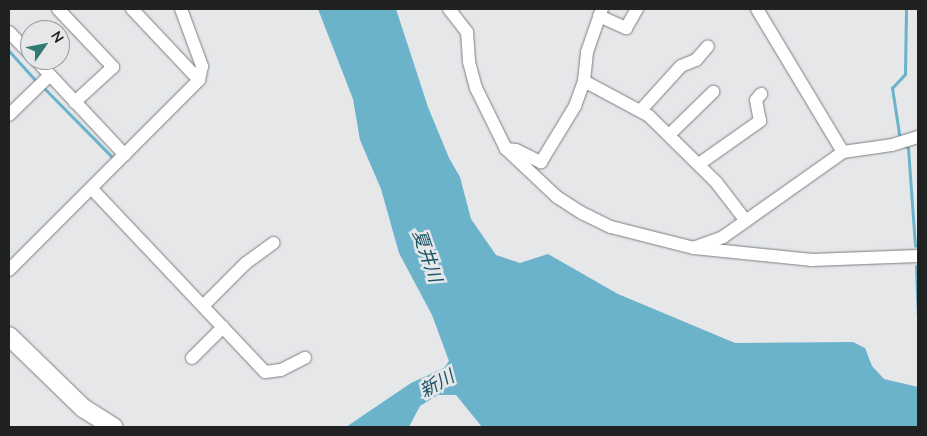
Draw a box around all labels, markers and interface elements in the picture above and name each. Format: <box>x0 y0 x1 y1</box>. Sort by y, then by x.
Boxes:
north arrow <box>20 20 70 70</box>
text: N <box>46 28 68 47</box>
water label: 夏井川 <box>408 227 446 285</box>
water label: 新川 <box>416 366 458 402</box>

